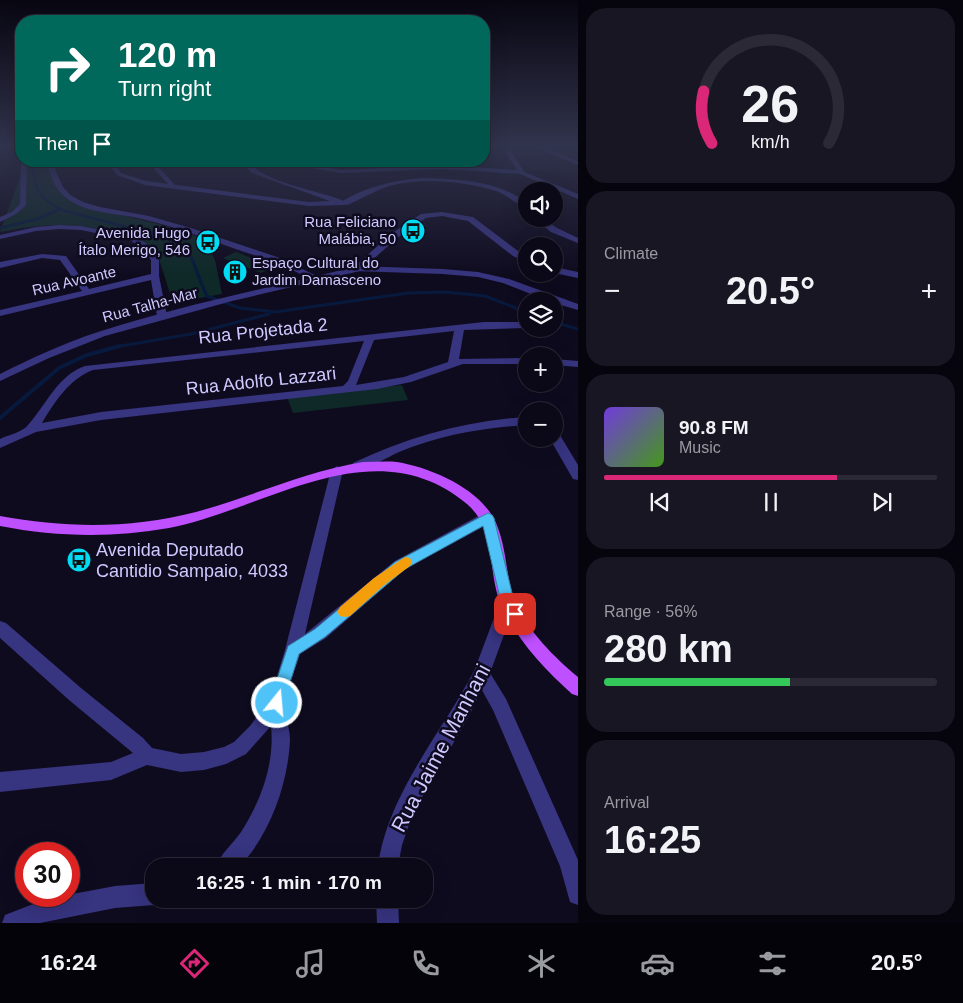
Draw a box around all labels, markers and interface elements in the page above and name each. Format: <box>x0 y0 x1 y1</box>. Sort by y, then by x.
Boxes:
icon: right <box>35 35 100 100</box>
text: 120 m <box>118 35 217 74</box>
text: 26 <box>742 75 799 133</box>
text: Turn right <box>118 76 211 101</box>
icon: arrive <box>88 130 116 158</box>
text: km/h <box>751 132 790 152</box>
text: Then <box>35 133 78 154</box>
map controls <box>518 182 563 447</box>
button: sound <box>518 182 563 227</box>
place label: Rua Feliciano Malábia, 50 <box>304 213 396 247</box>
bus stop icon: Rua Feliciano Malábia, 50 <box>400 218 426 244</box>
place label: Avenida Hugo Ítalo Merigo, 546 <box>78 224 190 258</box>
bus stop icon: Avenida Hugo Ítalo Merigo, 546 <box>195 229 221 255</box>
button: search <box>518 237 563 282</box>
text: Climate <box>604 245 658 262</box>
place label: Espaço Cultural do Jardim Damasceno <box>252 254 381 288</box>
building icon: Espaço Cultural do Jardim Damasceno <box>222 259 248 285</box>
street label: Rua Avoante <box>30 263 118 298</box>
text: 20.5° <box>726 270 815 312</box>
text: − <box>604 275 620 306</box>
text: + <box>921 275 937 306</box>
street label: Rua Talha-Mar <box>100 284 199 325</box>
button: layers <box>518 292 563 337</box>
street label: Rua Projetada 2 <box>197 314 329 348</box>
button: + <box>518 347 563 392</box>
street label: Rua Adolfo Lazzari <box>185 363 337 399</box>
button: − <box>518 402 563 447</box>
text: 90.8 FM <box>679 417 749 438</box>
text: Music <box>679 439 721 456</box>
icon: previous <box>646 488 674 516</box>
icon: pause <box>757 488 785 516</box>
icon: next <box>868 488 896 516</box>
place label: Avenida Deputado Cantidio Sampaio, 4033 <box>96 540 288 581</box>
bus stop icon: Avenida Deputado Cantidio Sampaio, 4033 <box>66 547 92 573</box>
pin <box>494 593 536 635</box>
icon: arrive <box>501 600 529 628</box>
text: Range · 56% <box>604 603 697 620</box>
text: 280 km <box>604 628 733 670</box>
street label: Rua Jaime Manhani <box>387 660 495 836</box>
position arrow <box>250 676 302 728</box>
text: Arrival <box>604 794 649 811</box>
text: 16:25 <box>604 819 701 861</box>
speed limit sign: 30 <box>15 842 80 907</box>
text: 16:25 · 1 min · 170 m <box>196 872 382 893</box>
icon: directions <box>177 946 212 981</box>
icon: music <box>293 946 328 981</box>
icon: phone <box>408 946 443 981</box>
icon: climate <box>524 946 559 981</box>
icon: car <box>640 946 675 981</box>
icon: filters <box>755 946 790 981</box>
text: 16:24 <box>40 950 97 975</box>
text: 20.5° <box>871 950 923 975</box>

